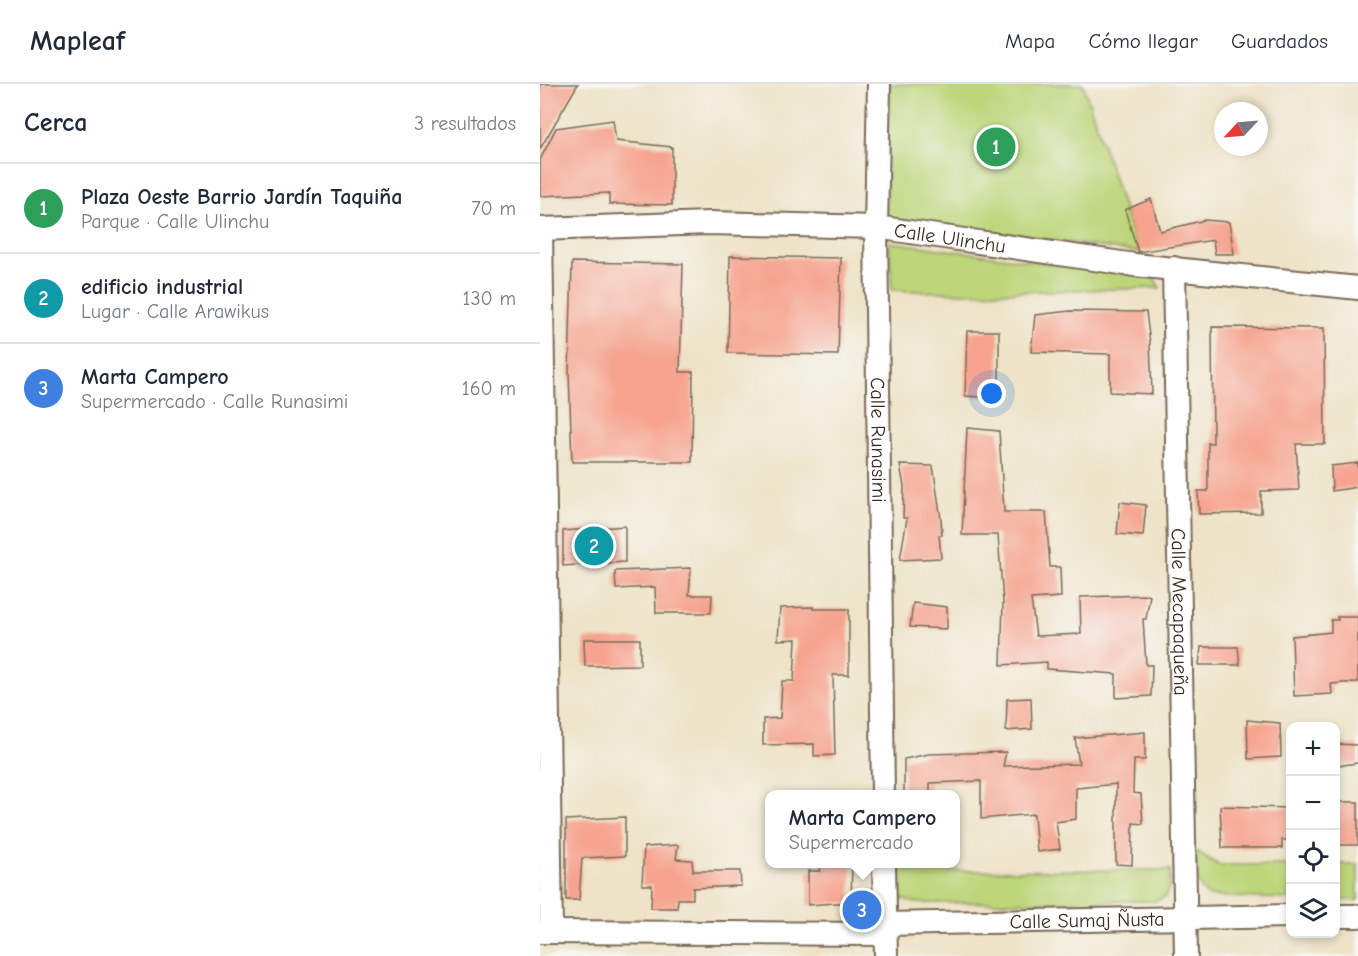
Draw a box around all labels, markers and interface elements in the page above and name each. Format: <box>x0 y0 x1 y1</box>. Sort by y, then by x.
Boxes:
text: Mapleaf <box>30 25 125 57</box>
text: Mapa <box>1005 29 1055 53</box>
text: Cómo llegar <box>1088 29 1198 53</box>
text: Guardados <box>1231 29 1328 53</box>
north arrow <box>1214 102 1268 156</box>
text: Cerca <box>24 108 88 138</box>
text: 3 resultados <box>414 112 516 135</box>
pin: 1 <box>976 124 1016 170</box>
text: Plaza Oeste Barrio Jardín Taquiña <box>81 184 402 210</box>
text: 1 <box>40 197 47 220</box>
text: 70 m <box>471 197 516 220</box>
text: Parque · Calle Ulinchu <box>81 210 269 233</box>
street label: Calle Ulinchu <box>893 219 1007 258</box>
text: edificio industrial <box>81 274 243 300</box>
text: 2 <box>39 287 48 310</box>
text: 130 m <box>463 287 516 310</box>
text: Lugar · Calle Arawikus <box>81 300 269 323</box>
text: Marta Campero <box>81 364 229 390</box>
text: 3 <box>39 377 48 400</box>
text: 160 m <box>462 377 516 400</box>
street label: Calle Runasimi <box>866 377 890 503</box>
your location <box>977 379 1006 408</box>
text: Supermercado · Calle Runasimi <box>81 390 348 413</box>
pin: 2 <box>574 524 614 568</box>
street label: Calle Mecapaqueña <box>1167 528 1192 696</box>
map controls <box>1286 722 1340 938</box>
button: + <box>1286 722 1340 776</box>
button: − <box>1286 776 1340 830</box>
popup <box>765 790 960 868</box>
text: Marta Campero <box>789 805 936 831</box>
button: locate <box>1286 830 1340 884</box>
text: Supermercado <box>789 831 914 854</box>
button: layers <box>1286 884 1340 938</box>
pin: 3 <box>842 888 882 932</box>
street label: Calle Sumaj Ñusta <box>1009 907 1165 934</box>

